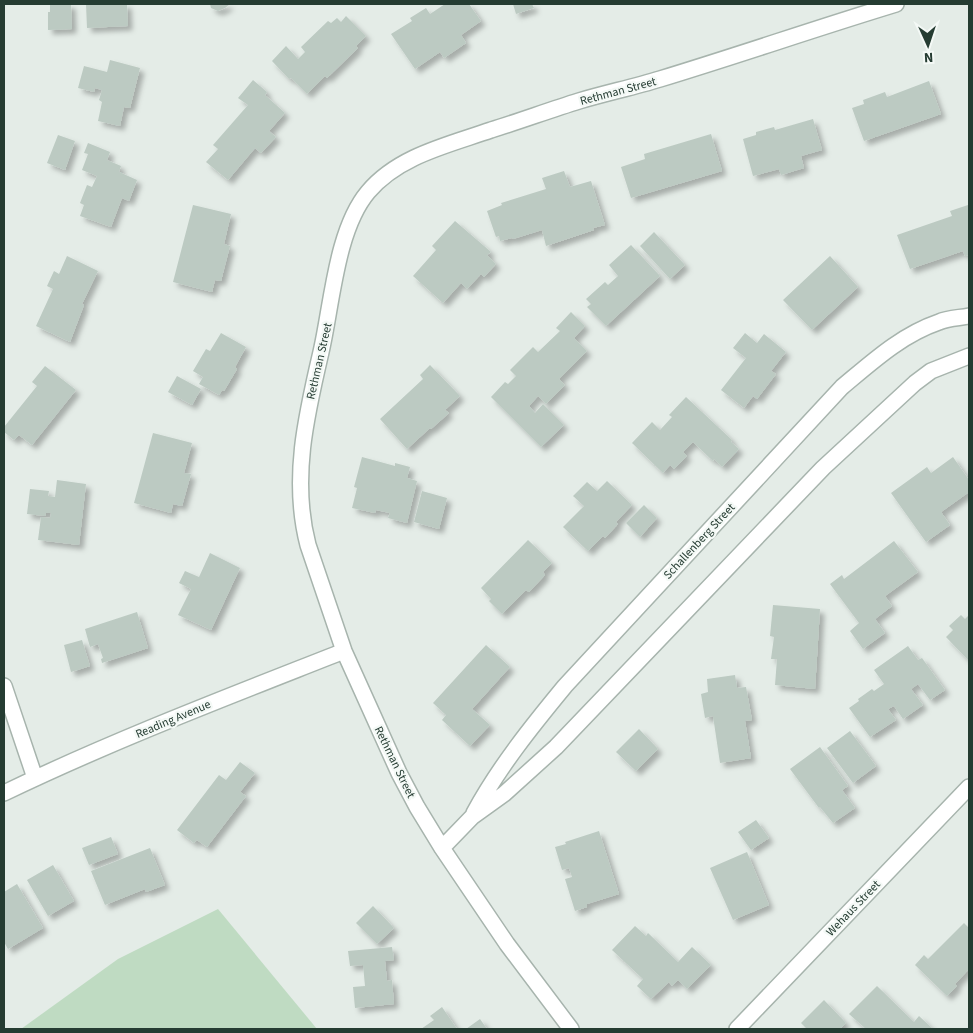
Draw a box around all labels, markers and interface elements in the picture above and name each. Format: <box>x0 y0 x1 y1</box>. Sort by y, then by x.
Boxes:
north arrow <box>903 20 953 70</box>
text: N <box>923 47 934 67</box>
street label: Rethman Street <box>578 73 658 110</box>
street label: Rethman Street <box>302 321 337 401</box>
street label: Schallenberg Street <box>660 500 739 583</box>
street label: Reading Avenue <box>133 696 213 743</box>
street label: Rethman Street <box>370 723 419 801</box>
street label: Wehaus Street <box>822 877 884 940</box>

